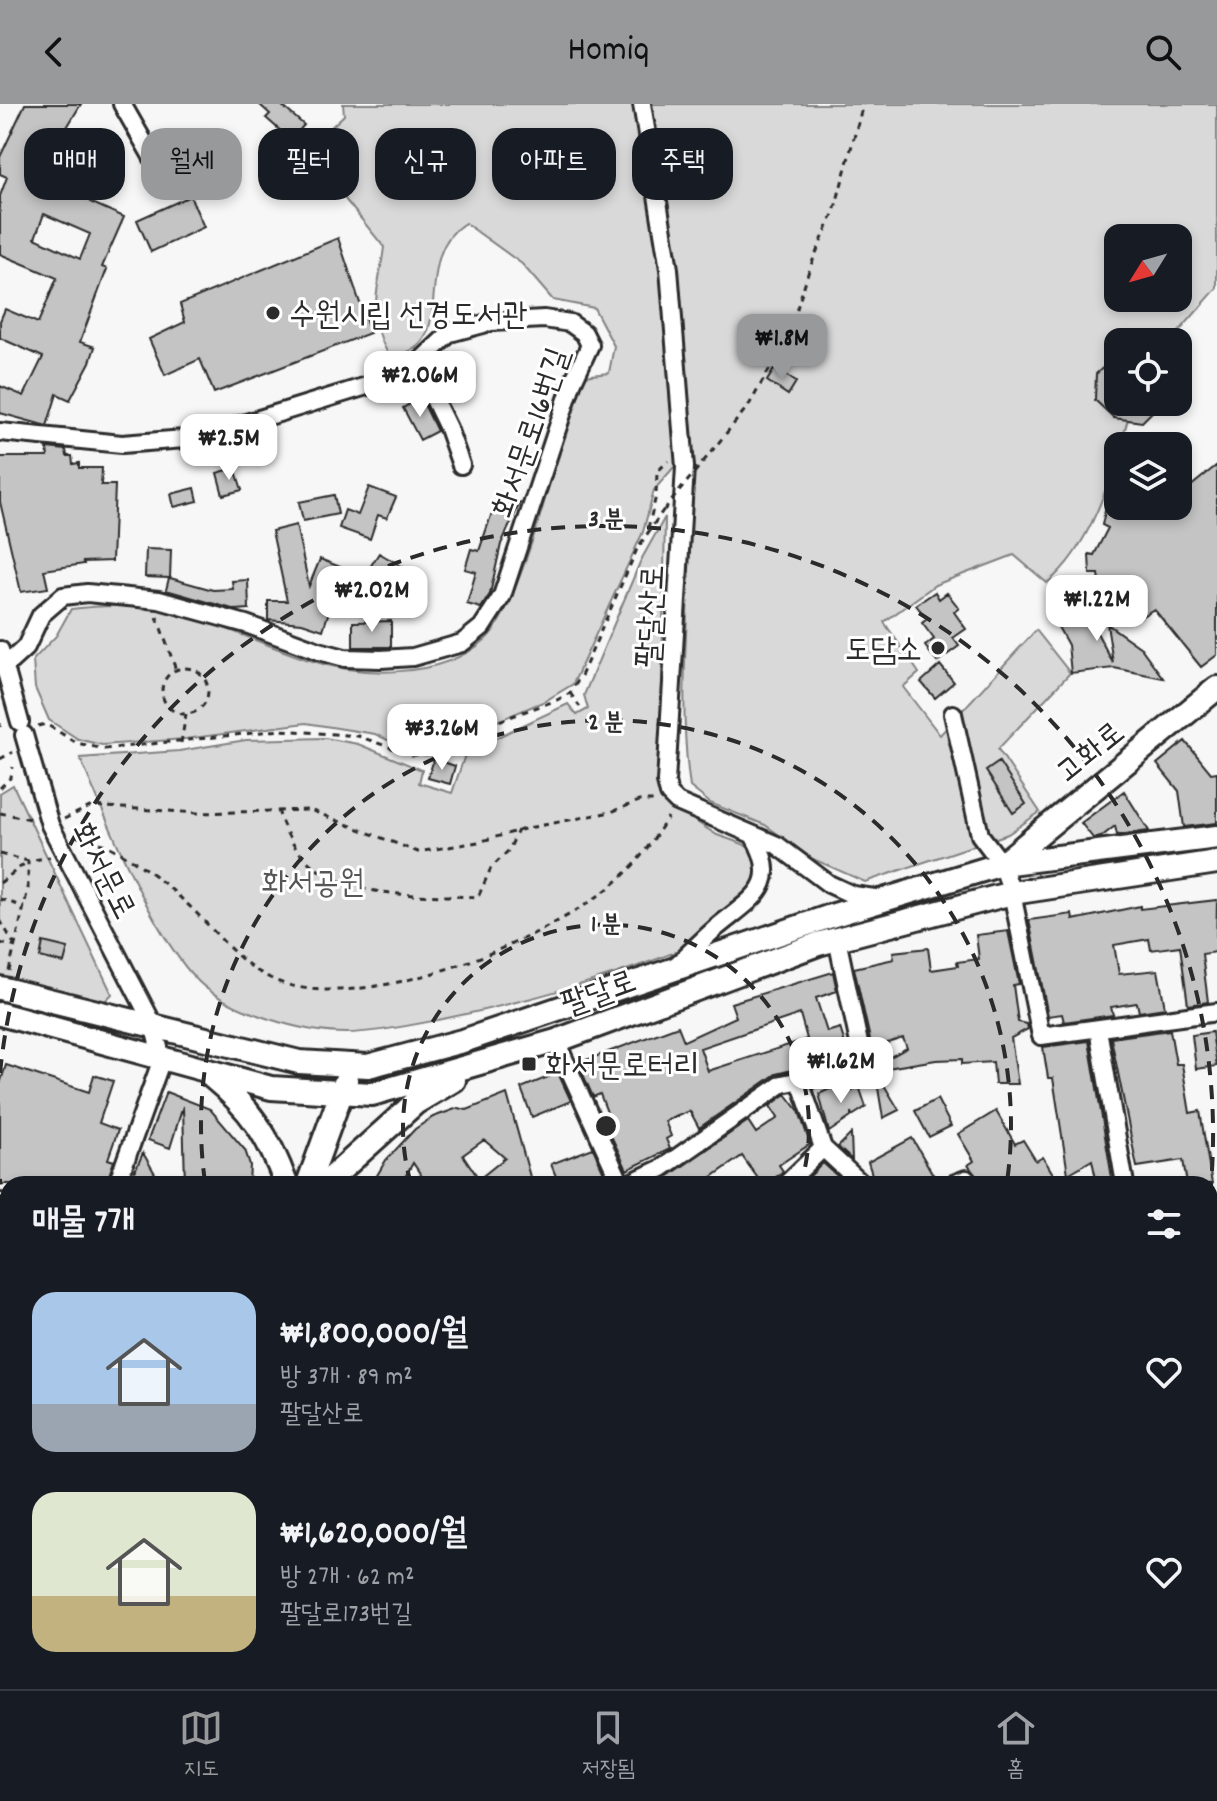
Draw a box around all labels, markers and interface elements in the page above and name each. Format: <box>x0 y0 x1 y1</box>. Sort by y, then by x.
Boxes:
text: Homiq <box>568 26 649 78</box>
icon: back <box>32 30 76 74</box>
icon: search <box>1141 30 1185 74</box>
chip: 매매 <box>24 128 125 200</box>
chip: 월세 <box>141 128 242 200</box>
chip: 필터 <box>258 128 359 200</box>
chip: 신규 <box>375 128 476 200</box>
chip: 아파트 <box>492 128 616 200</box>
chip: 주택 <box>632 128 733 200</box>
north arrow <box>1104 224 1192 312</box>
map controls <box>1104 224 1192 520</box>
place label: 수원시립 선경도서관 <box>289 295 528 341</box>
marker: 수원시립 선경도서관 <box>264 304 282 322</box>
pin: ₩1.8M <box>726 314 838 382</box>
text: ₩1.8M <box>755 321 809 358</box>
button: locate <box>1104 328 1192 416</box>
street label: 화서문로16번길 <box>483 342 584 525</box>
pin: ₩2.06M <box>355 351 485 419</box>
text: ₩2.06M <box>382 358 458 395</box>
pin: ₩2.5M <box>173 414 285 482</box>
text: ₩2.5M <box>198 421 260 458</box>
button: layers <box>1104 432 1192 520</box>
text: 3 분 <box>588 504 624 538</box>
street label: 팔달산로 <box>628 564 680 669</box>
pin: ₩2.02M <box>307 566 437 634</box>
text: ₩2.02M <box>335 573 409 610</box>
pin: ₩1.22M <box>1032 575 1162 643</box>
text: ₩1.22M <box>1064 582 1130 619</box>
place label: 도담소 <box>845 630 922 676</box>
marker: 도담소 <box>929 639 947 657</box>
pin: ₩3.26M <box>377 704 507 772</box>
text: 2 분 <box>588 707 624 741</box>
text: ₩3.26M <box>405 711 479 748</box>
street label: 고화로 <box>1048 713 1137 797</box>
street label: 화서문로 <box>57 816 144 929</box>
park label: 화서공원 <box>262 863 365 909</box>
text: 1 분 <box>591 909 621 943</box>
street label: 팔달로 <box>556 961 644 1031</box>
pin: ₩1.62M <box>776 1037 906 1105</box>
text: ₩1.62M <box>807 1044 875 1081</box>
place label: 화서문로터리 <box>545 1046 700 1092</box>
marker: 화서문로터리 <box>520 1055 538 1073</box>
centre of rings <box>592 1112 620 1140</box>
text: 매물 7개 <box>32 1200 135 1249</box>
icon: filters <box>1142 1202 1186 1246</box>
text: ₩1,800,000/월 <box>280 1311 468 1360</box>
icon: home <box>96 1324 192 1420</box>
icon: heart <box>1142 1350 1186 1394</box>
text: 방 3개 · 89 m² <box>280 1360 413 1397</box>
text: 팔달산로 <box>280 1397 364 1434</box>
text: ₩1,620,000/월 <box>280 1511 467 1560</box>
icon: home <box>96 1524 192 1620</box>
icon: heart <box>1142 1550 1186 1594</box>
text: 방 2개 · 62 m² <box>280 1560 414 1597</box>
text: 팔달로173번길 <box>280 1597 412 1634</box>
tab: 지도 <box>179 1706 223 1786</box>
tab: 저장됨 <box>582 1706 635 1786</box>
tab: 홈 <box>994 1706 1038 1786</box>

